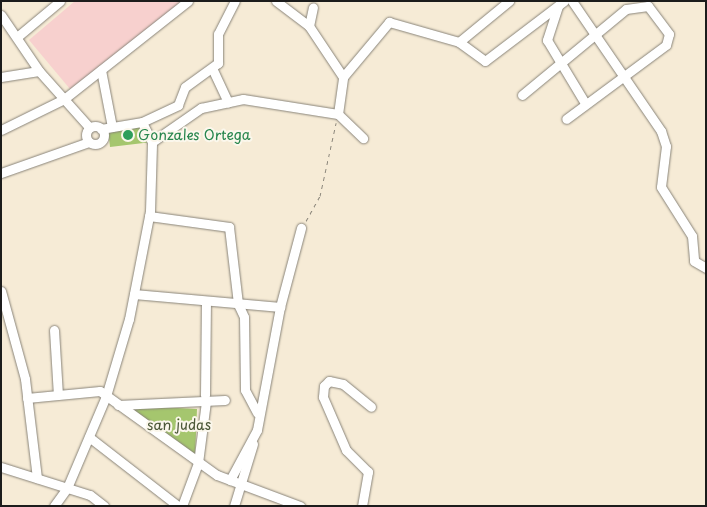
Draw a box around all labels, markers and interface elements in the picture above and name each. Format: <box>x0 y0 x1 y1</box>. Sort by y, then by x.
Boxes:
place label: Gonzales Ortega <box>138 127 252 143</box>
marker: Gonzales Ortega <box>122 129 134 141</box>
park label: san judas <box>147 417 211 433</box>

